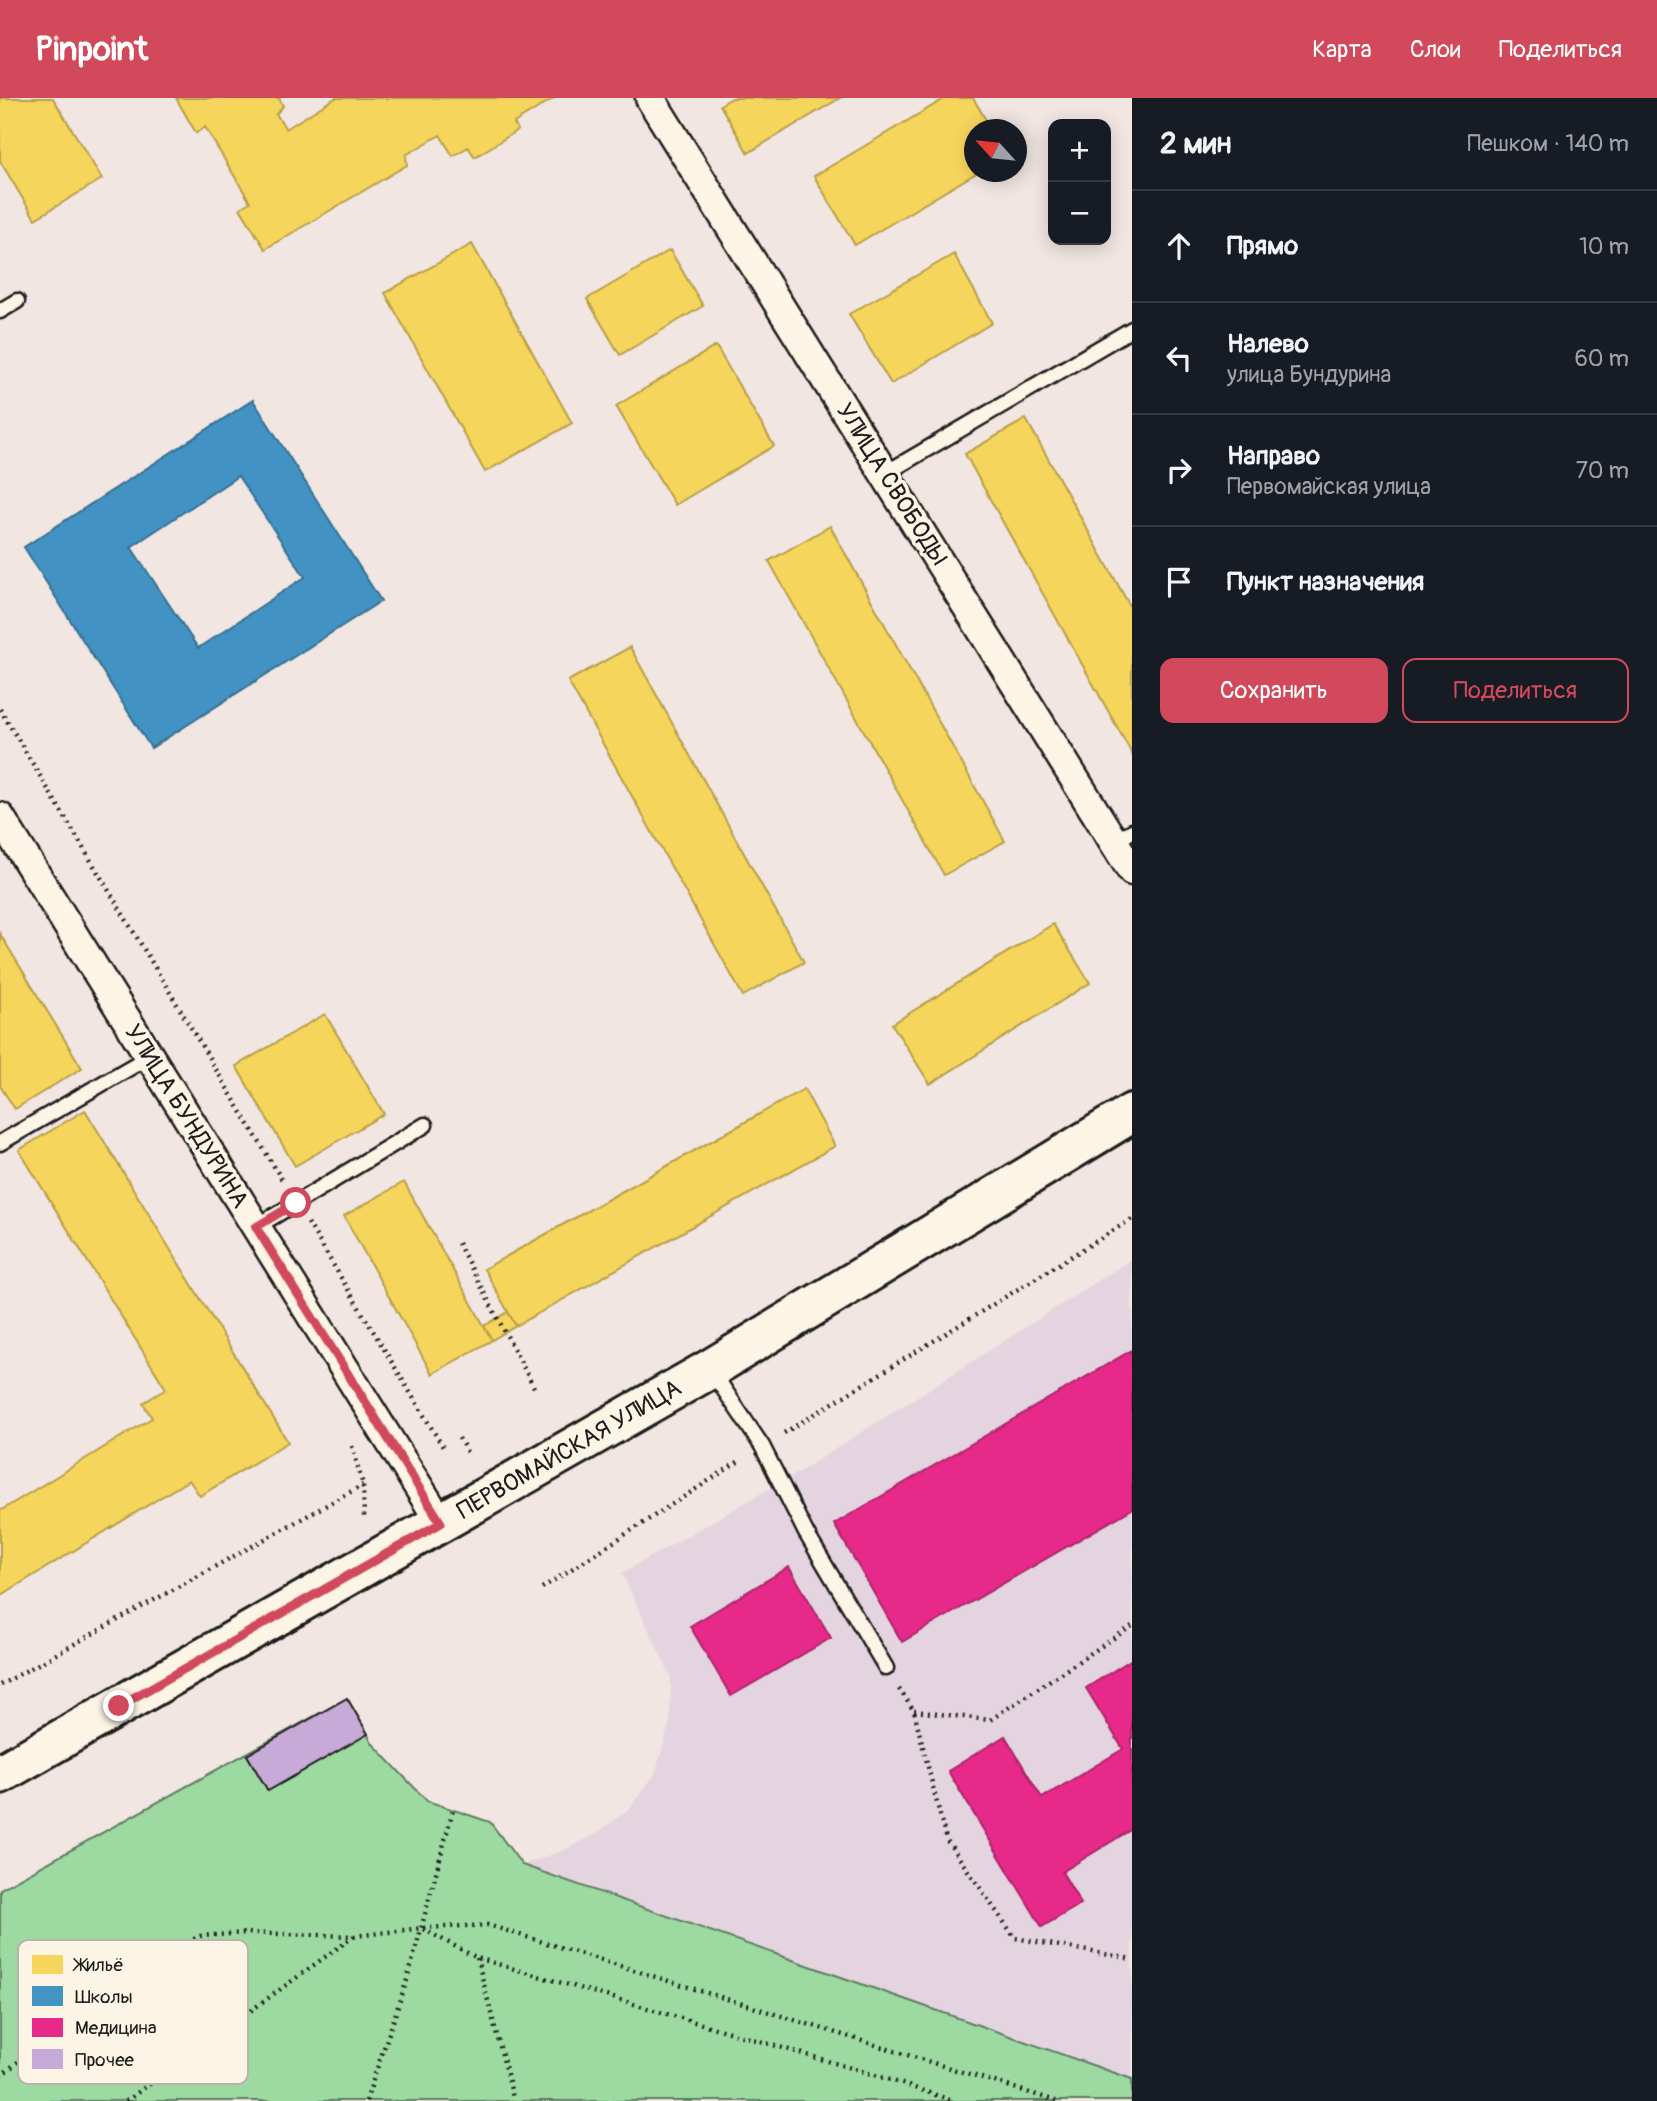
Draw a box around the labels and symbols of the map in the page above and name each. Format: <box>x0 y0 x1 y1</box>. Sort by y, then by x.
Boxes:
north arrow <box>964 119 1027 182</box>
street label: УЛИЦА СВОБОДЫ <box>830 398 953 571</box>
street label: УЛИЦА БУНДУРИНА <box>118 1019 255 1213</box>
route start <box>280 1187 311 1218</box>
street label: ПЕРВОМАЙСКАЯ УЛИЦА <box>452 1373 686 1525</box>
route end <box>103 1690 134 1721</box>
legend <box>18 1940 248 2084</box>
text: Жильё <box>72 1953 124 1977</box>
text: Школы <box>75 1985 133 2009</box>
text: Медицина <box>75 2016 157 2040</box>
text: Прочее <box>75 2048 135 2072</box>

